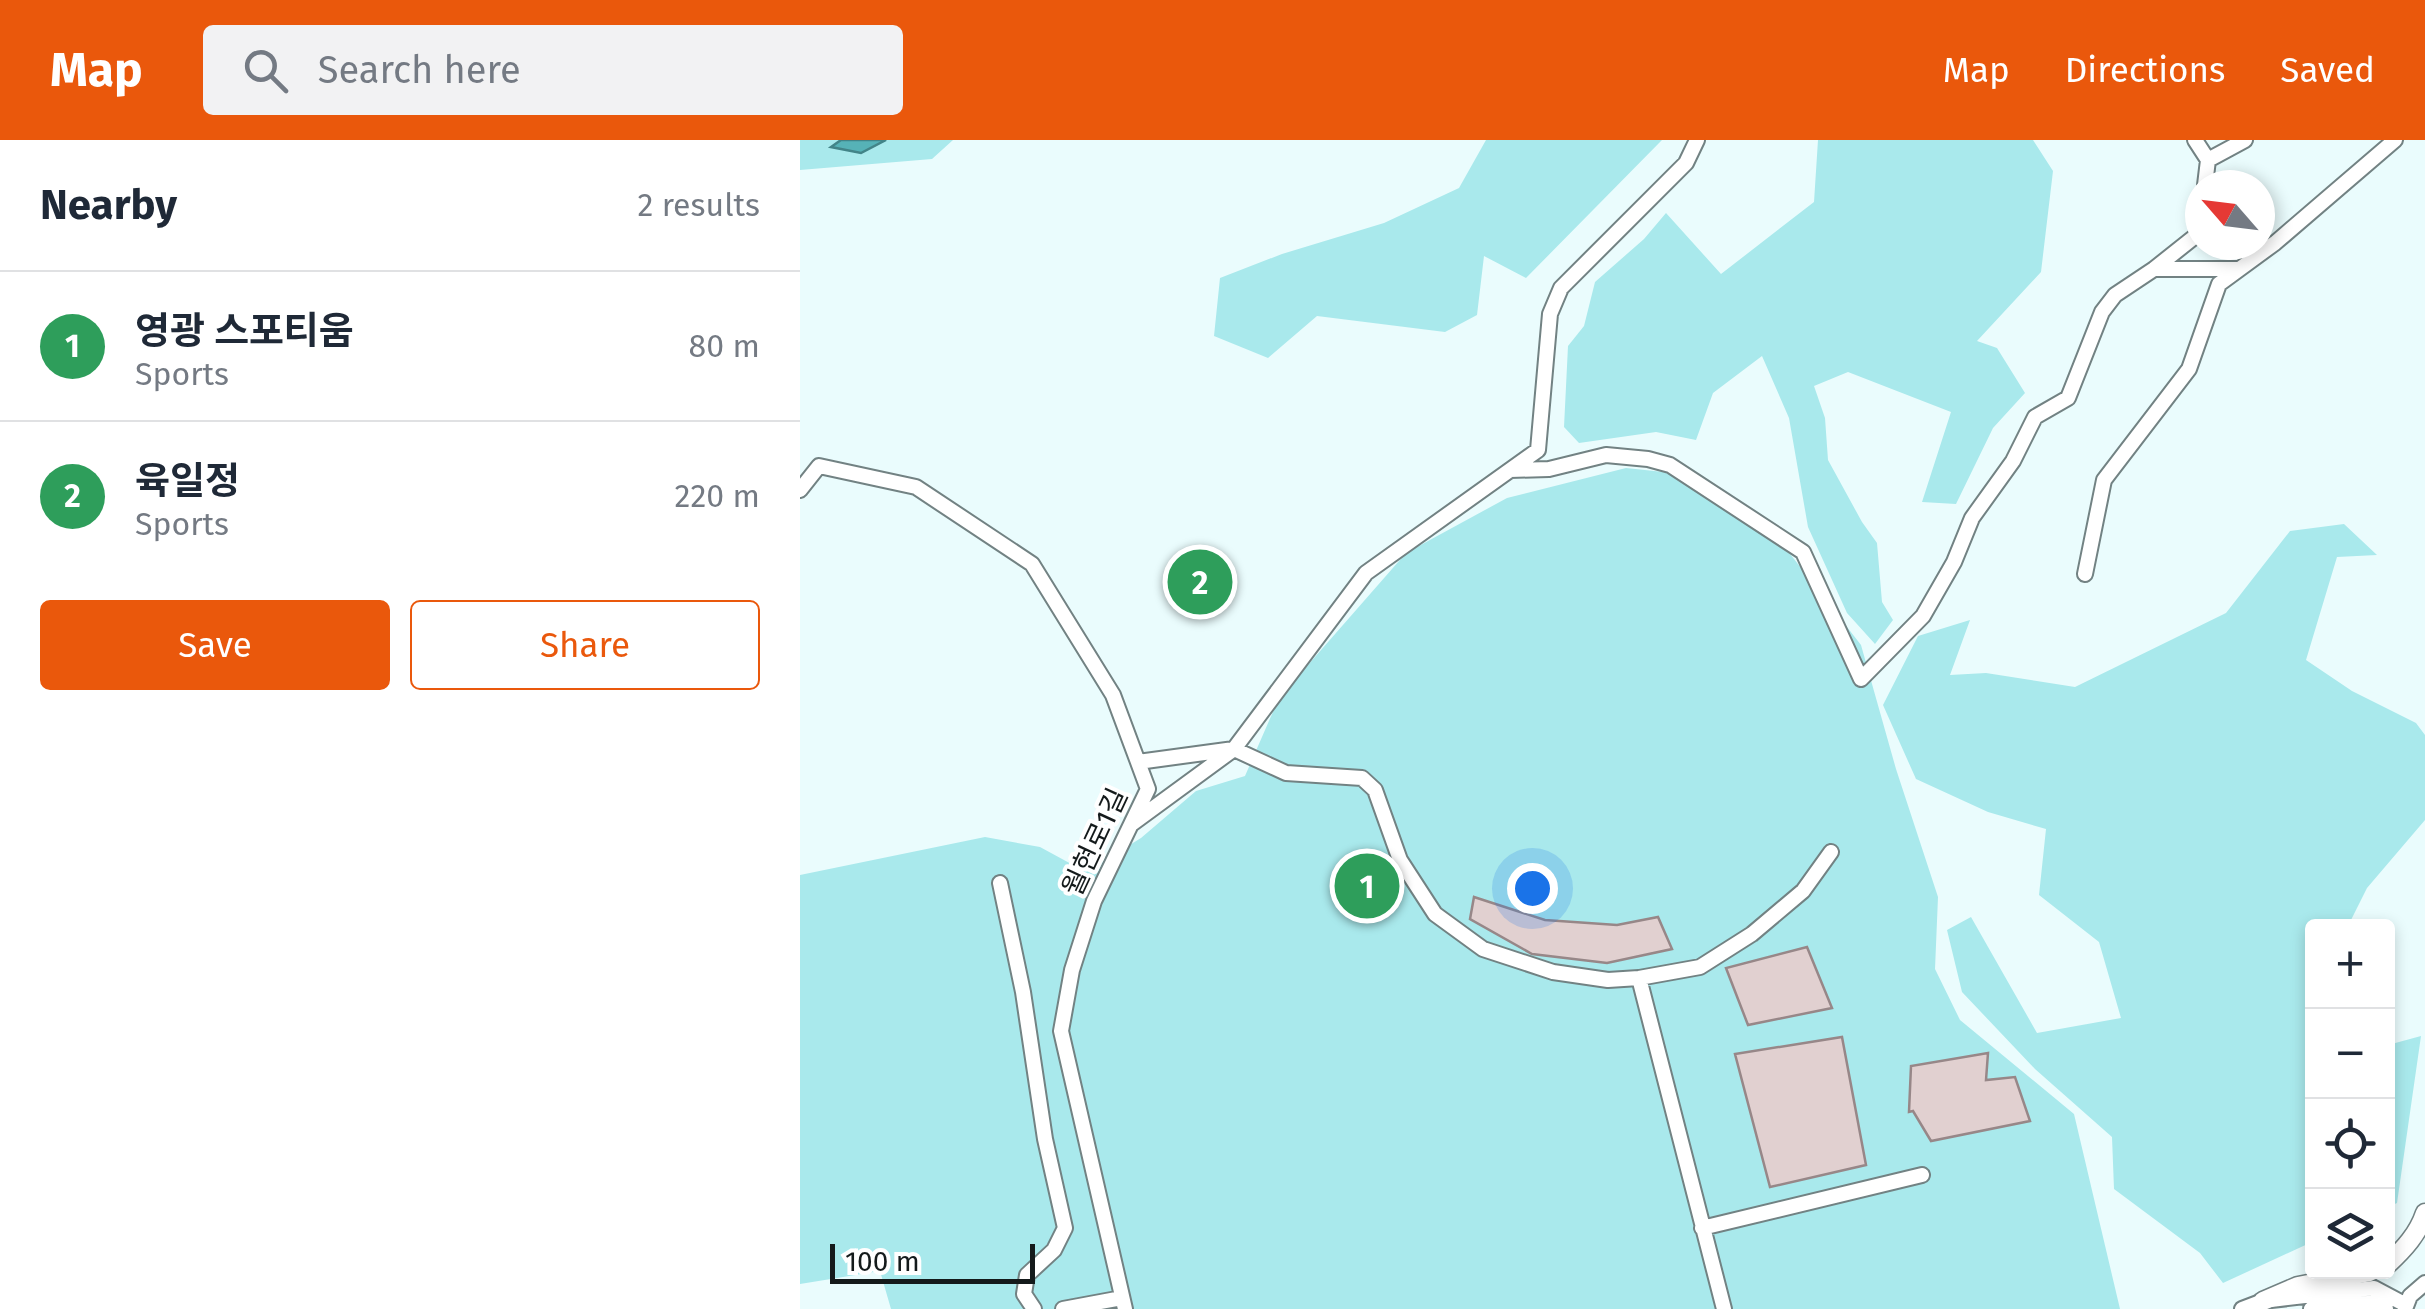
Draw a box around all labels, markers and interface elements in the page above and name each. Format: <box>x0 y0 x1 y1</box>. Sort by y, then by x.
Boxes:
search box <box>203 25 903 115</box>
text: Map <box>50 41 143 99</box>
icon: search <box>238 43 293 98</box>
text: Search here <box>318 47 521 93</box>
text: Map <box>1943 49 2010 91</box>
text: Directions <box>2065 49 2225 91</box>
text: Saved <box>2280 49 2375 91</box>
north arrow <box>2185 170 2275 260</box>
text: Nearby <box>40 180 177 230</box>
text: 2 results <box>637 186 760 224</box>
text: 영광 스포티움 <box>135 308 354 354</box>
text: 1 <box>65 327 80 365</box>
text: 80 m <box>689 327 760 365</box>
text: Sports <box>135 355 229 393</box>
text: 육일정 <box>135 458 240 504</box>
text: 2 <box>64 477 81 515</box>
text: 220 m <box>675 477 760 515</box>
text: Sports <box>135 505 229 543</box>
pin: 2 <box>1168 544 1232 620</box>
button: Save <box>40 600 390 690</box>
button: Share <box>410 600 760 690</box>
street label: 월현로1길 <box>1056 783 1134 901</box>
pin: 1 <box>1334 848 1400 924</box>
your location <box>1507 863 1558 914</box>
map controls <box>2305 919 2395 1279</box>
button: + <box>2305 919 2395 1009</box>
button: − <box>2305 1009 2395 1099</box>
button: locate <box>2305 1099 2395 1189</box>
button: layers <box>2305 1189 2395 1279</box>
scale bar <box>830 1239 1035 1284</box>
text: 100 m <box>845 1245 920 1278</box>

